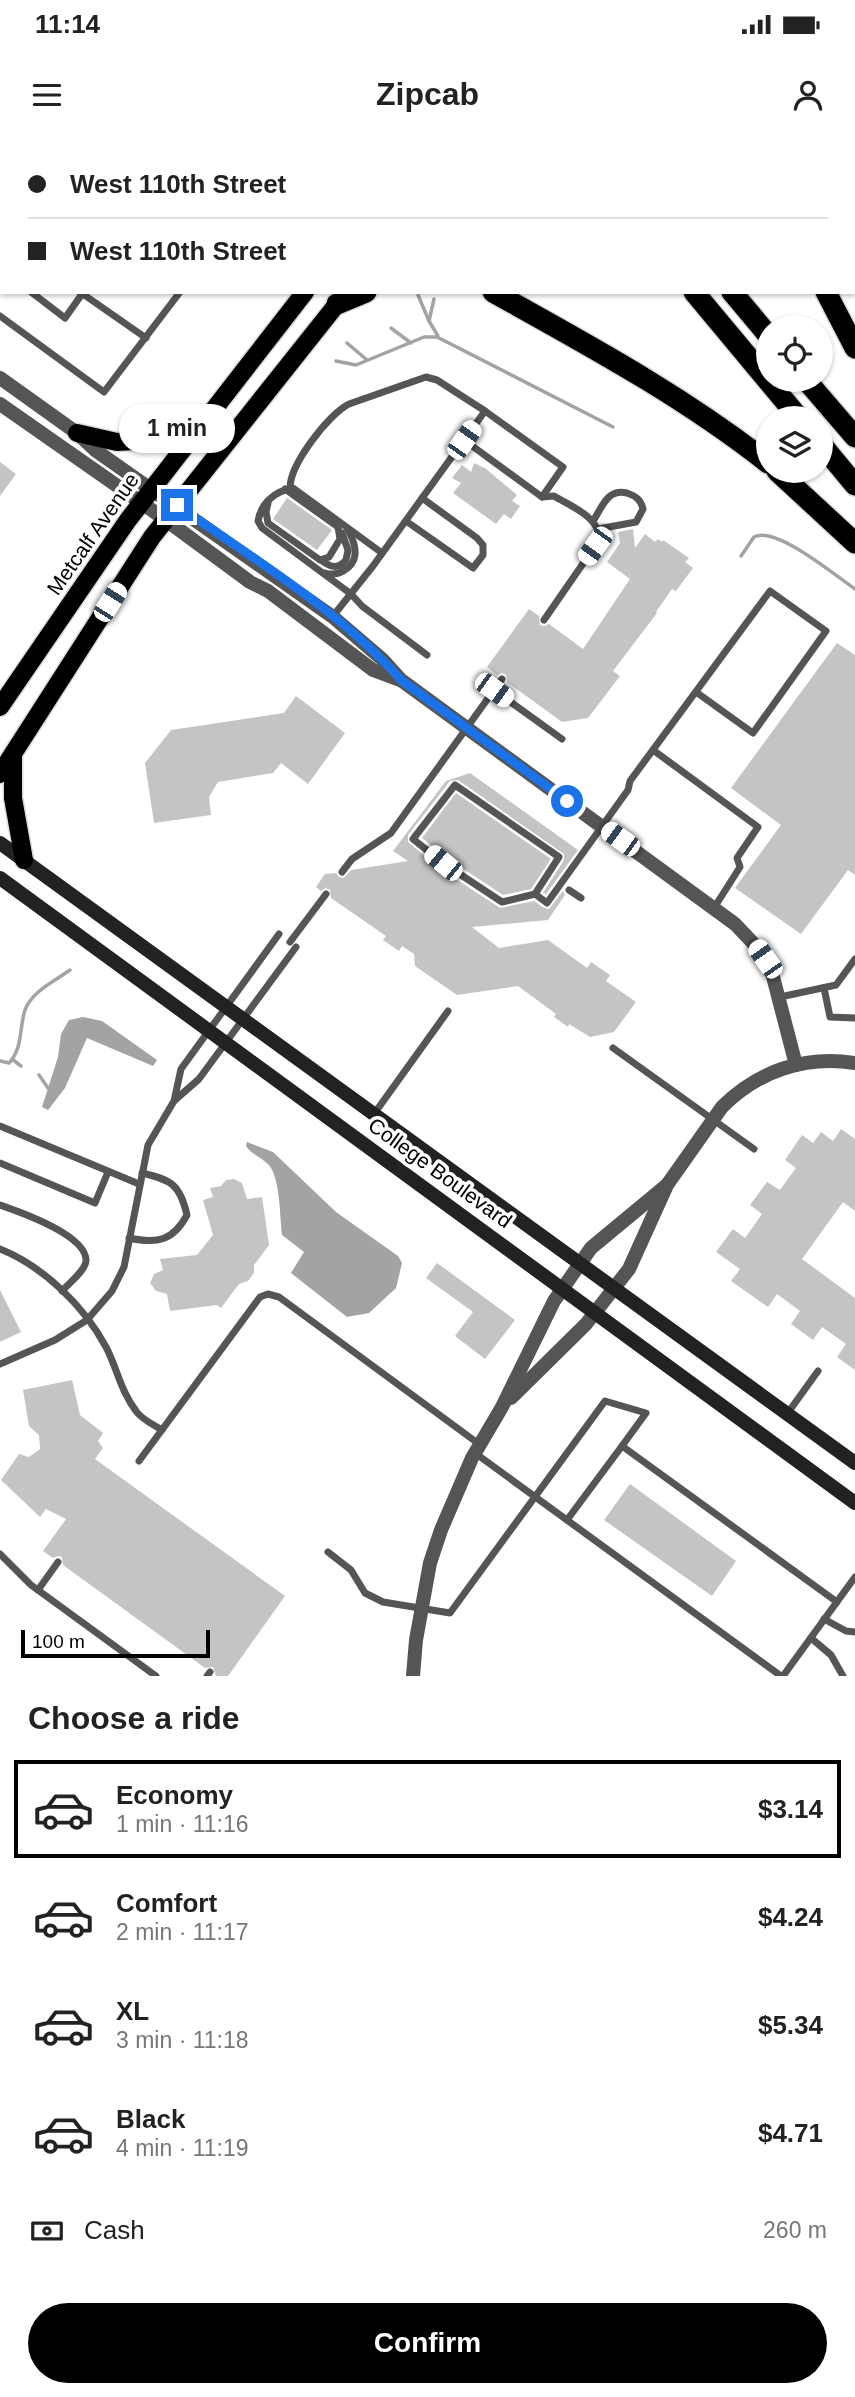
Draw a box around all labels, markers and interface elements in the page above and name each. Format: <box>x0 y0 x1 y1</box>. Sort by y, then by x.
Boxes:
text: 11:14 <box>35 9 100 39</box>
icon: menu <box>28 76 66 114</box>
text: Zipcab <box>376 76 479 112</box>
icon: person <box>789 76 827 114</box>
text: West 110th Street <box>70 169 286 199</box>
text: West 110th Street <box>70 236 286 266</box>
map controls <box>756 315 833 483</box>
button: locate <box>756 315 833 392</box>
callout: 1 min <box>119 404 235 452</box>
button: layers <box>756 406 833 483</box>
text: 1 min <box>147 415 207 441</box>
car <box>444 417 485 463</box>
street label: Metcalf Avenue <box>42 468 143 599</box>
route end <box>161 489 193 521</box>
car <box>575 523 616 569</box>
car <box>90 579 131 625</box>
car <box>471 669 518 711</box>
route start <box>551 785 583 817</box>
car <box>597 818 644 860</box>
car <box>421 842 466 884</box>
car <box>745 936 786 982</box>
street label: College Boulevard <box>364 1113 516 1232</box>
scale bar <box>21 1627 210 1659</box>
text: 100 m <box>32 1631 85 1652</box>
text: Choose a ride <box>28 1700 240 1736</box>
icon: car <box>32 1778 95 1841</box>
text: Economy <box>116 1780 233 1810</box>
text: $3.14 <box>758 1794 823 1824</box>
text: 1 min · 11:16 <box>116 1811 249 1837</box>
icon: car <box>32 1886 95 1949</box>
text: Comfort <box>116 1888 217 1918</box>
text: $4.24 <box>758 1902 823 1932</box>
text: 2 min · 11:17 <box>116 1919 249 1945</box>
icon: car <box>32 1994 95 2057</box>
text: XL <box>116 1996 149 2026</box>
text: $5.34 <box>758 2010 823 2040</box>
text: 3 min · 11:18 <box>116 2027 249 2053</box>
icon: car <box>32 2102 95 2165</box>
text: Black <box>116 2104 185 2134</box>
text: $4.71 <box>758 2118 823 2148</box>
text: 4 min · 11:19 <box>116 2135 249 2161</box>
icon: cash <box>28 2212 66 2250</box>
text: Cash <box>84 2215 145 2245</box>
text: 260 m <box>763 2217 827 2243</box>
button: Confirm <box>28 2303 827 2383</box>

